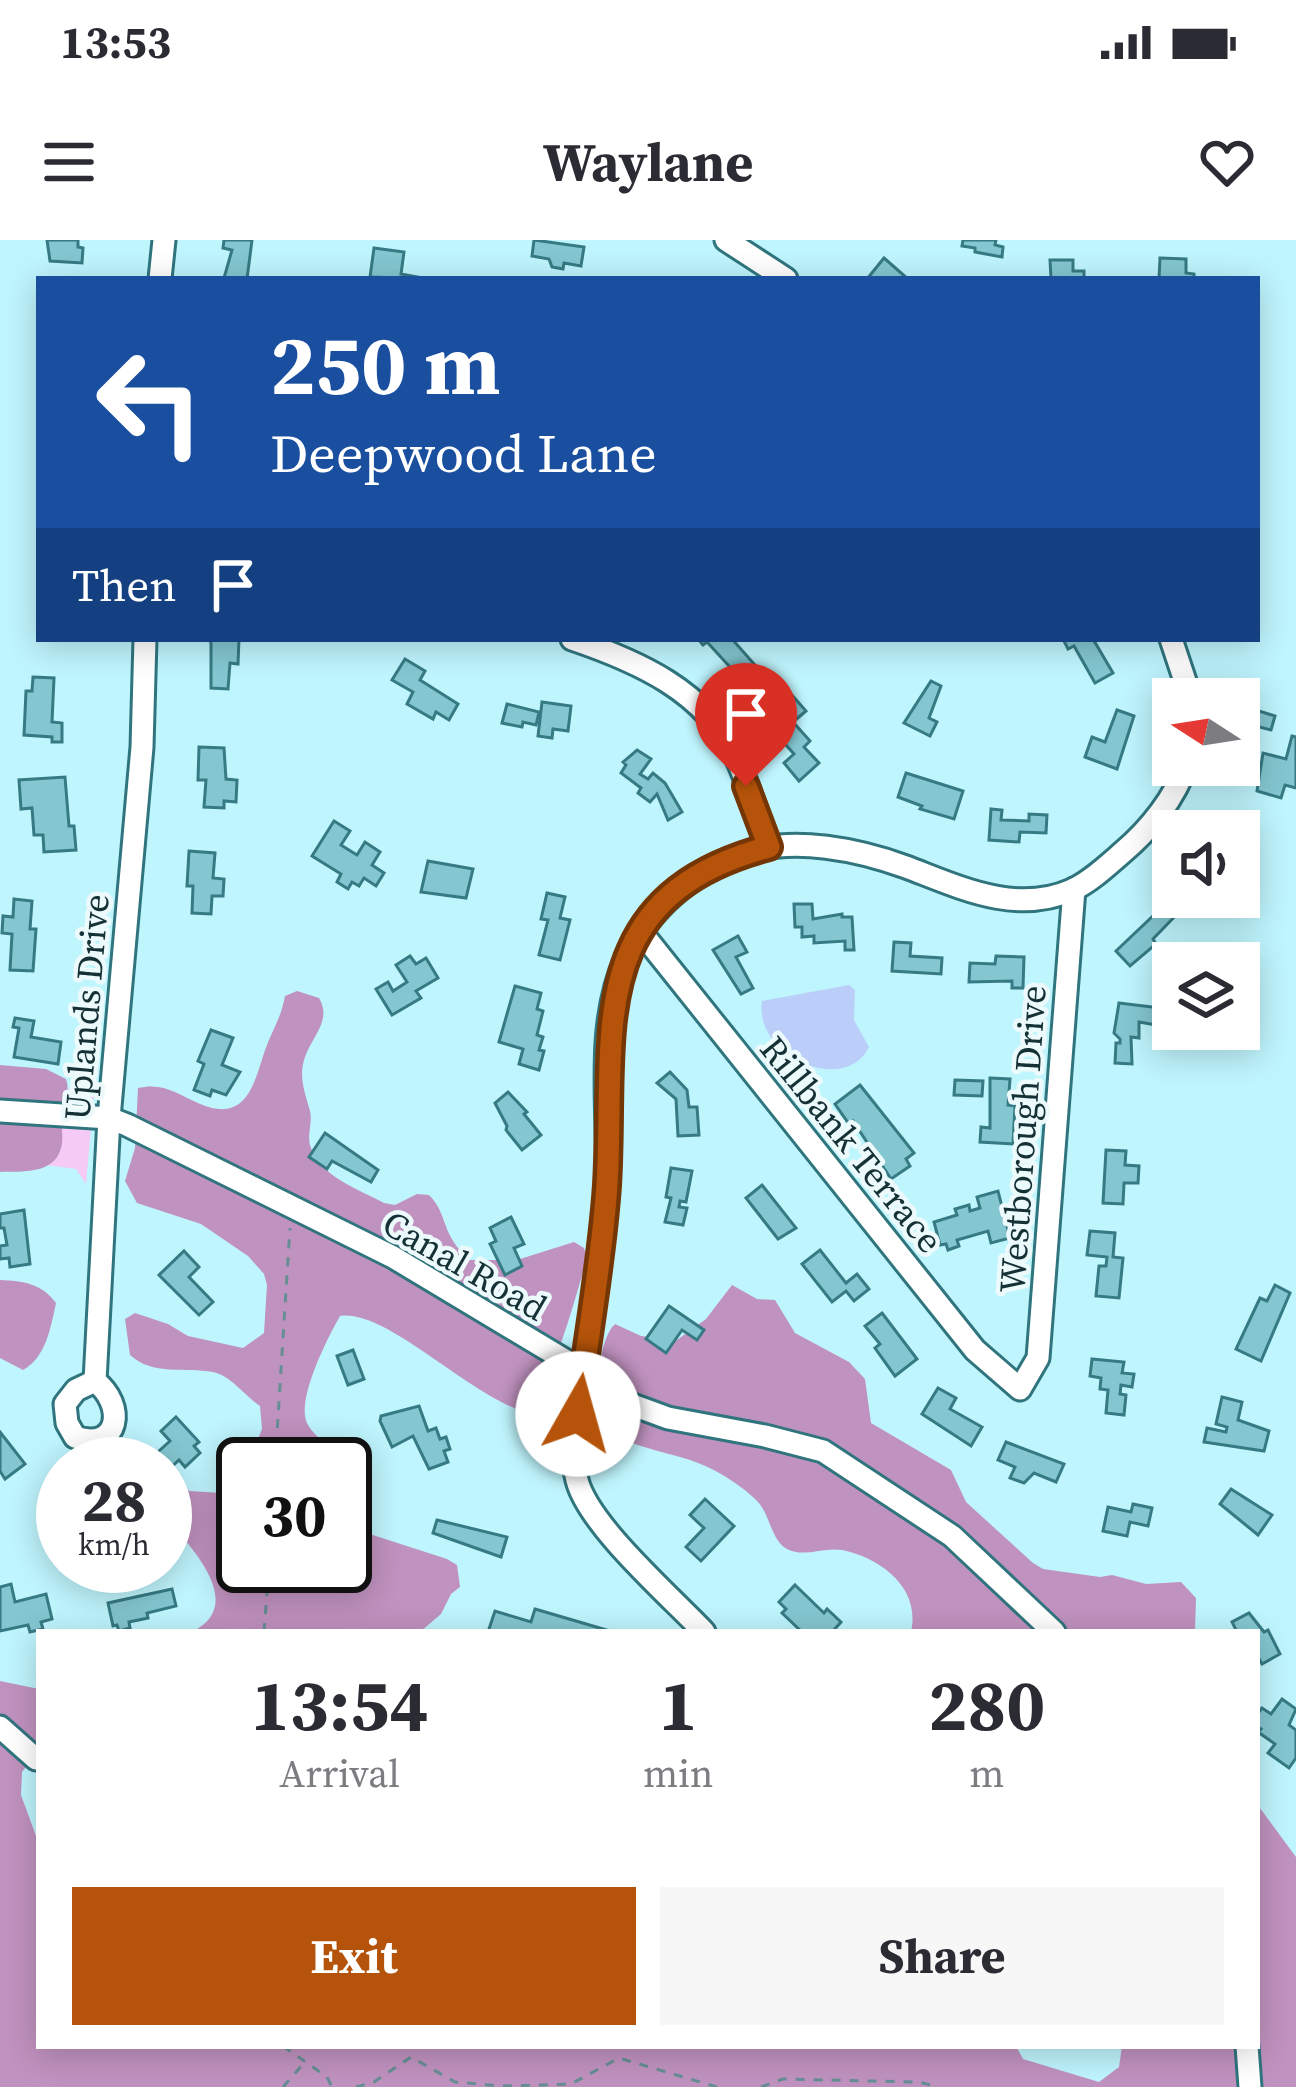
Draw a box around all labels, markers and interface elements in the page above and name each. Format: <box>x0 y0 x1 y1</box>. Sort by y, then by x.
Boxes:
text: 13:53 <box>60 11 171 73</box>
text: Waylane <box>543 125 753 199</box>
icon: menu <box>36 129 102 195</box>
icon: heart <box>1194 129 1260 195</box>
text: 250 m <box>270 307 501 422</box>
icon: left <box>72 324 228 480</box>
text: Deepwood Lane <box>270 416 657 490</box>
icon: arrive <box>200 552 266 618</box>
text: Then <box>72 554 176 616</box>
pin <box>695 663 797 786</box>
north arrow <box>1152 678 1260 786</box>
map controls <box>1152 678 1260 1050</box>
icon: arrive <box>713 681 779 747</box>
button: sound <box>1152 810 1260 918</box>
street label: Uplands Drive <box>52 892 121 1122</box>
button: layers <box>1152 942 1260 1050</box>
street label: Westborough Drive <box>987 984 1058 1295</box>
street label: Rillbank Terrace <box>749 1026 954 1263</box>
street label: Canal Road <box>374 1199 556 1332</box>
position arrow <box>515 1351 641 1477</box>
speed limit sign: 30 <box>216 1437 372 1593</box>
text: 28 <box>81 1459 147 1541</box>
text: km/h <box>78 1524 150 1565</box>
text: 13:54 <box>251 1655 428 1754</box>
text: 1 <box>659 1655 698 1754</box>
text: 280 <box>928 1655 1045 1754</box>
text: Arrival <box>279 1747 400 1800</box>
text: min <box>643 1747 714 1800</box>
text: m <box>969 1747 1004 1800</box>
button: Exit <box>72 1887 636 2025</box>
button: Share <box>660 1887 1224 2025</box>

